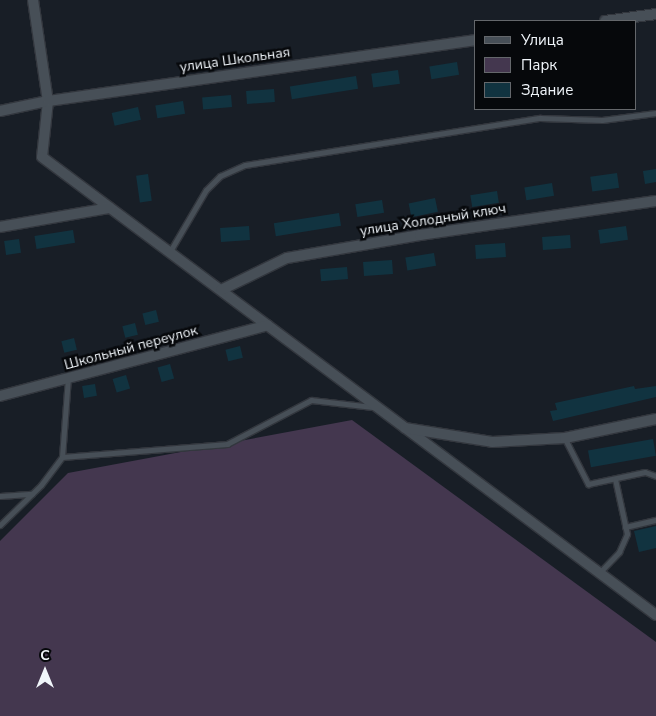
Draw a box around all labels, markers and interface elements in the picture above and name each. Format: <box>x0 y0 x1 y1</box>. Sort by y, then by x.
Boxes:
legend <box>473 20 636 110</box>
text: Улица <box>521 30 564 50</box>
street label: улица Школьная <box>179 44 291 76</box>
text: Парк <box>521 55 557 75</box>
text: Здание <box>521 80 573 100</box>
street label: улица Холодный ключ <box>359 200 507 240</box>
street label: Школьный переулок <box>62 322 200 374</box>
north arrow <box>20 646 70 696</box>
text: С <box>40 646 50 665</box>

